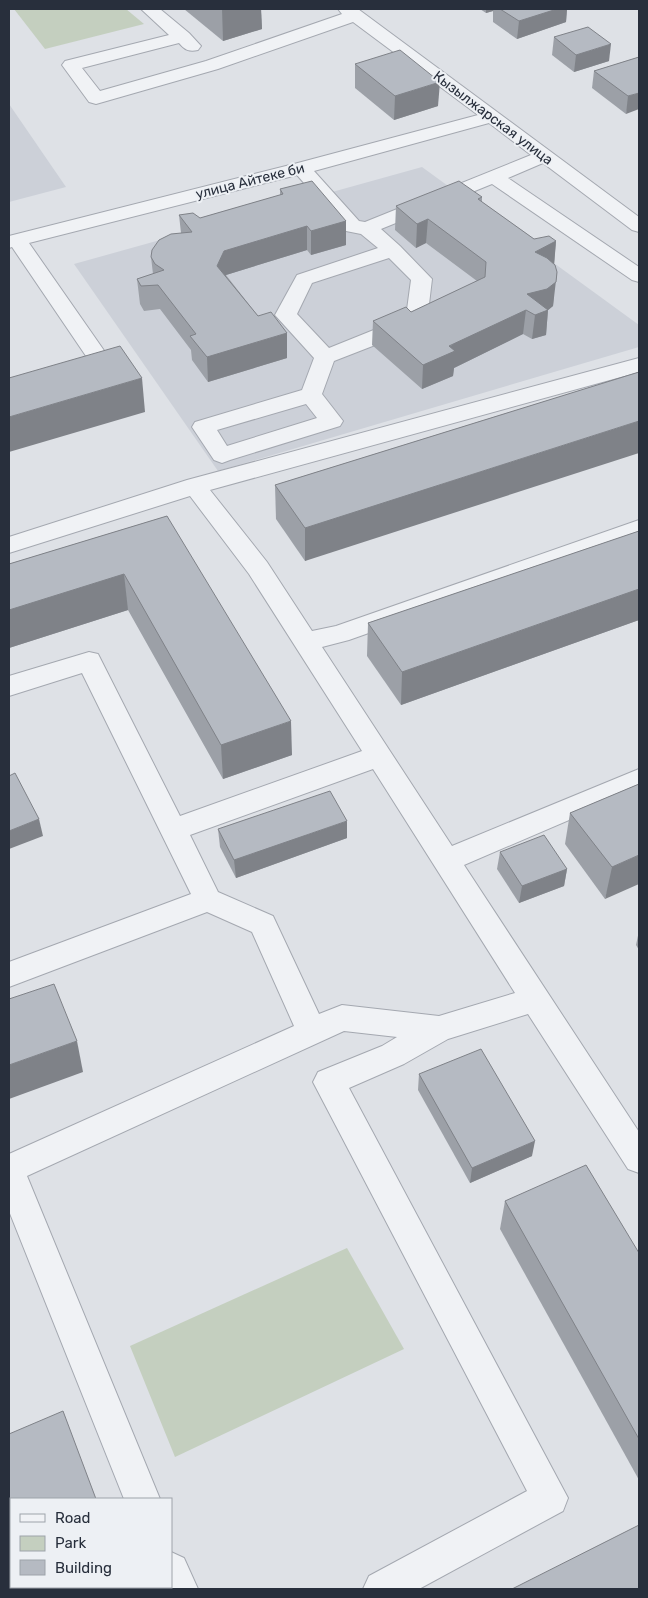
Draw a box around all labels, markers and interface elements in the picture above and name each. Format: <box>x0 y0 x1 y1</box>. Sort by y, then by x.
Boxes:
street label: Кызылжарская улица <box>430 67 556 169</box>
street label: улица Айтеке би <box>194 159 306 203</box>
legend <box>10 1498 172 1588</box>
text: Road <box>55 1509 91 1527</box>
text: Park <box>55 1534 86 1552</box>
text: Building <box>55 1559 112 1577</box>

